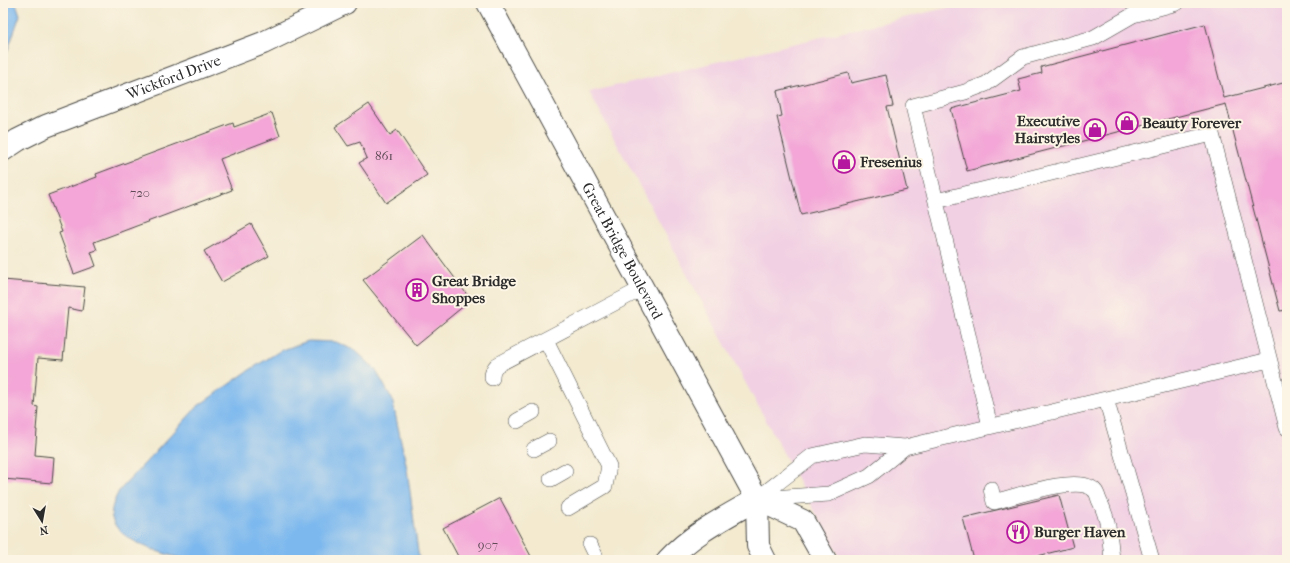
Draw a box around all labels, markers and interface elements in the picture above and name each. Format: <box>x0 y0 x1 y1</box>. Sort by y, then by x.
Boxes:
street label: Wickford Drive <box>123 51 224 104</box>
shop icon: Beauty Forever <box>1114 110 1140 136</box>
place label: Executive Hairstyles <box>1015 112 1081 147</box>
place label: Beauty Forever <box>1142 114 1242 132</box>
shop icon: Executive Hairstyles <box>1082 117 1108 143</box>
house number: 861 <box>375 148 393 163</box>
shop icon: Fresenius <box>831 149 857 175</box>
place label: Fresenius <box>859 153 922 171</box>
street label: Great Bridge Boulevard <box>578 179 667 323</box>
house number: 720 <box>130 185 150 200</box>
place label: Great Bridge Shoppes <box>432 272 516 307</box>
building icon: Great Bridge Shoppes <box>404 277 430 303</box>
north arrow <box>22 501 62 541</box>
restaurant icon: Burger Haven <box>1005 519 1031 545</box>
text: N <box>38 523 49 538</box>
place label: Burger Haven <box>1034 523 1126 541</box>
house number: 907 <box>478 537 498 552</box>

